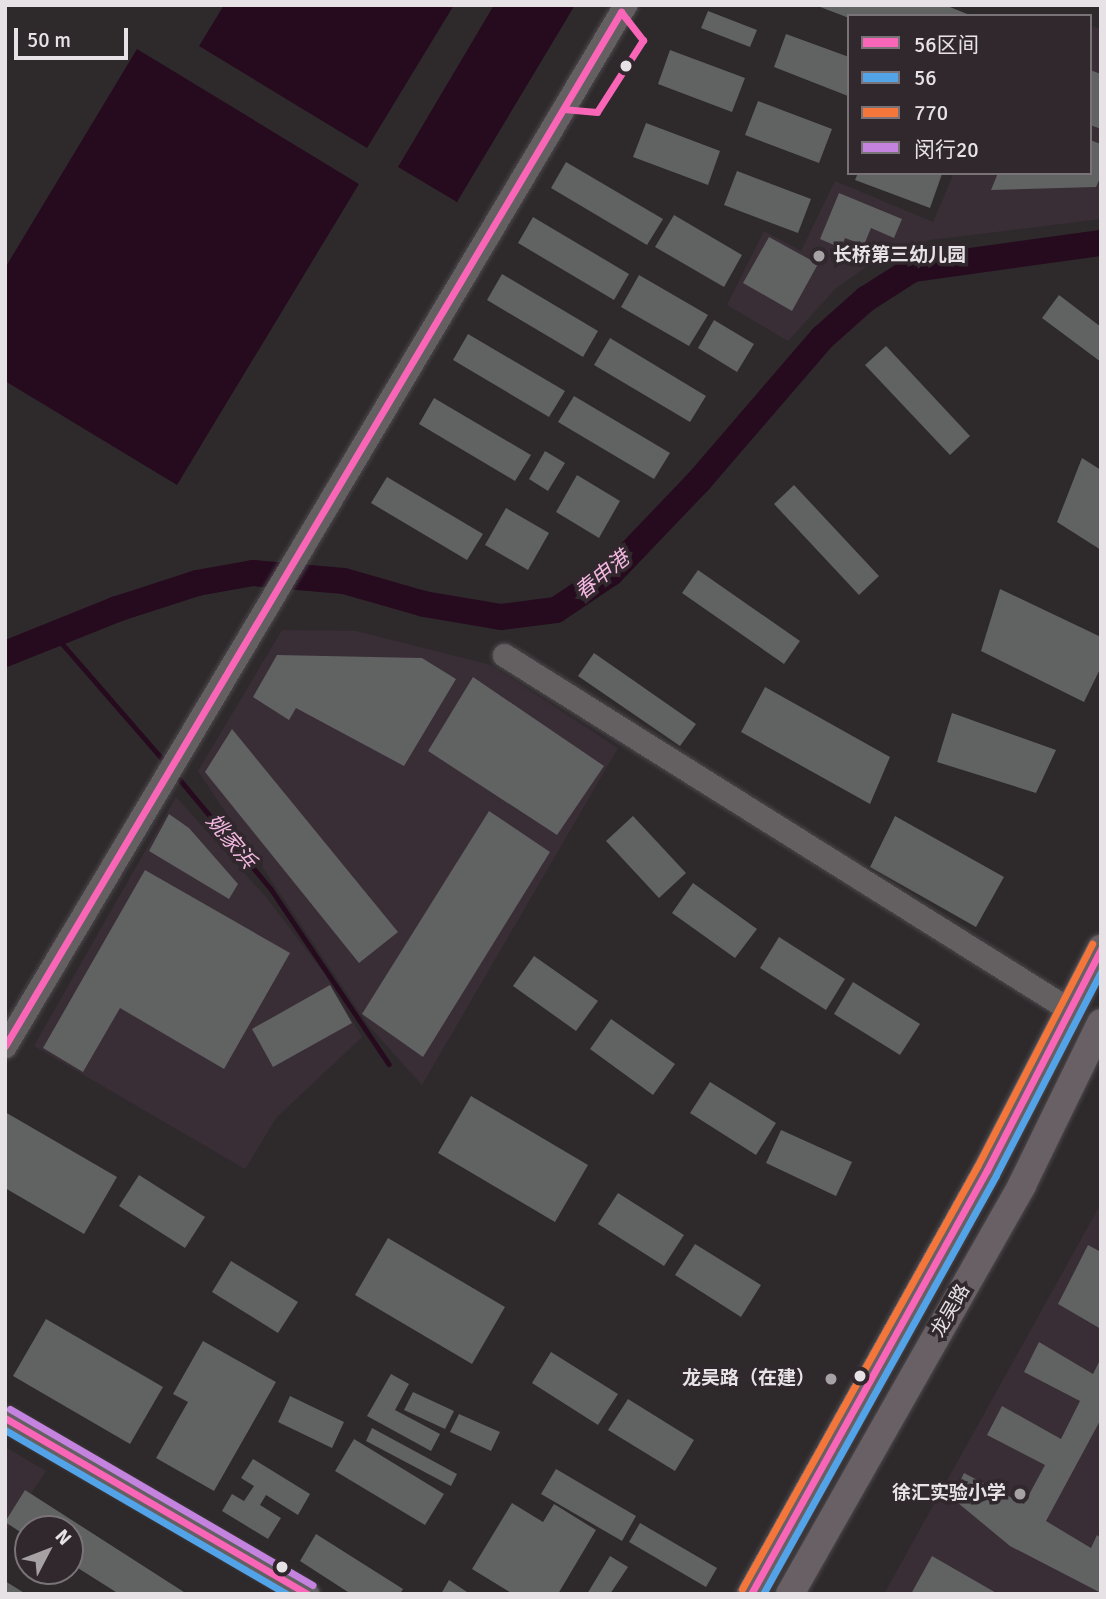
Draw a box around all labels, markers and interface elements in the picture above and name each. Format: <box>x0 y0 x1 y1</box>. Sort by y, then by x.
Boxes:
scale bar <box>18 14 131 58</box>
legend <box>847 14 1092 175</box>
text: 50 m <box>27 27 71 53</box>
text: 56区间 <box>914 32 979 58</box>
unlabelled marker <box>619 59 633 73</box>
text: 56 <box>914 65 937 91</box>
text: 770 <box>914 100 948 126</box>
text: 闵行20 <box>914 137 979 163</box>
place label: 长桥第三幼儿园 <box>833 245 966 267</box>
marker: 长桥第三幼儿园 <box>811 248 827 264</box>
water label: 春申港 <box>570 545 634 605</box>
water label: 姚家浜 <box>201 809 261 873</box>
street label: 龙吴路 <box>927 1281 975 1341</box>
place label: 龙吴路（在建） <box>682 1368 815 1390</box>
marker: 龙吴路（在建） <box>821 1369 841 1389</box>
unlabelled marker <box>853 1369 867 1383</box>
place label: 徐汇实验小学 <box>892 1483 1006 1505</box>
marker: 徐汇实验小学 <box>1012 1486 1028 1502</box>
north arrow <box>14 1515 84 1585</box>
text: N <box>50 1524 76 1550</box>
unlabelled marker <box>275 1560 289 1574</box>

